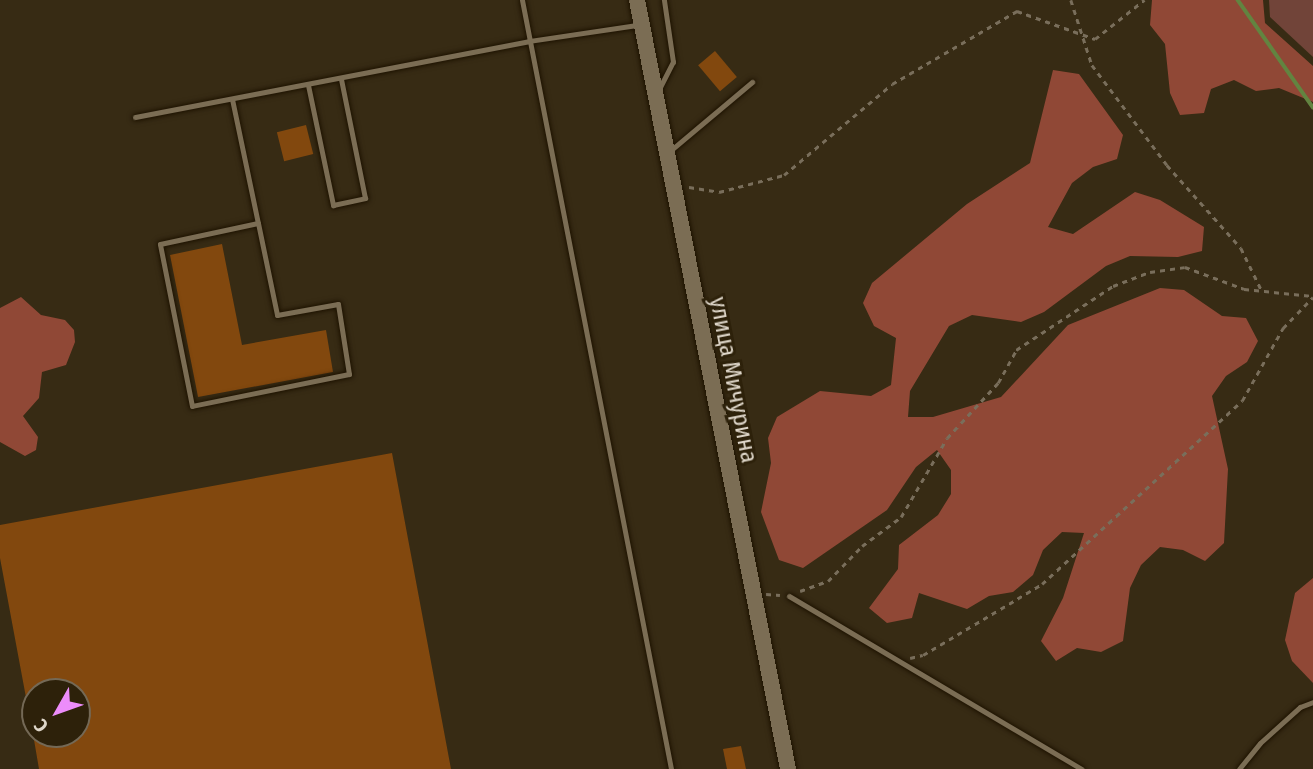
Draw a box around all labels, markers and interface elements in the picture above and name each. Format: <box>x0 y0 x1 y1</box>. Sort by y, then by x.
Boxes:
street label: улица Мичурина <box>703 295 763 465</box>
north arrow <box>21 678 91 748</box>
text: С <box>29 714 53 737</box>

